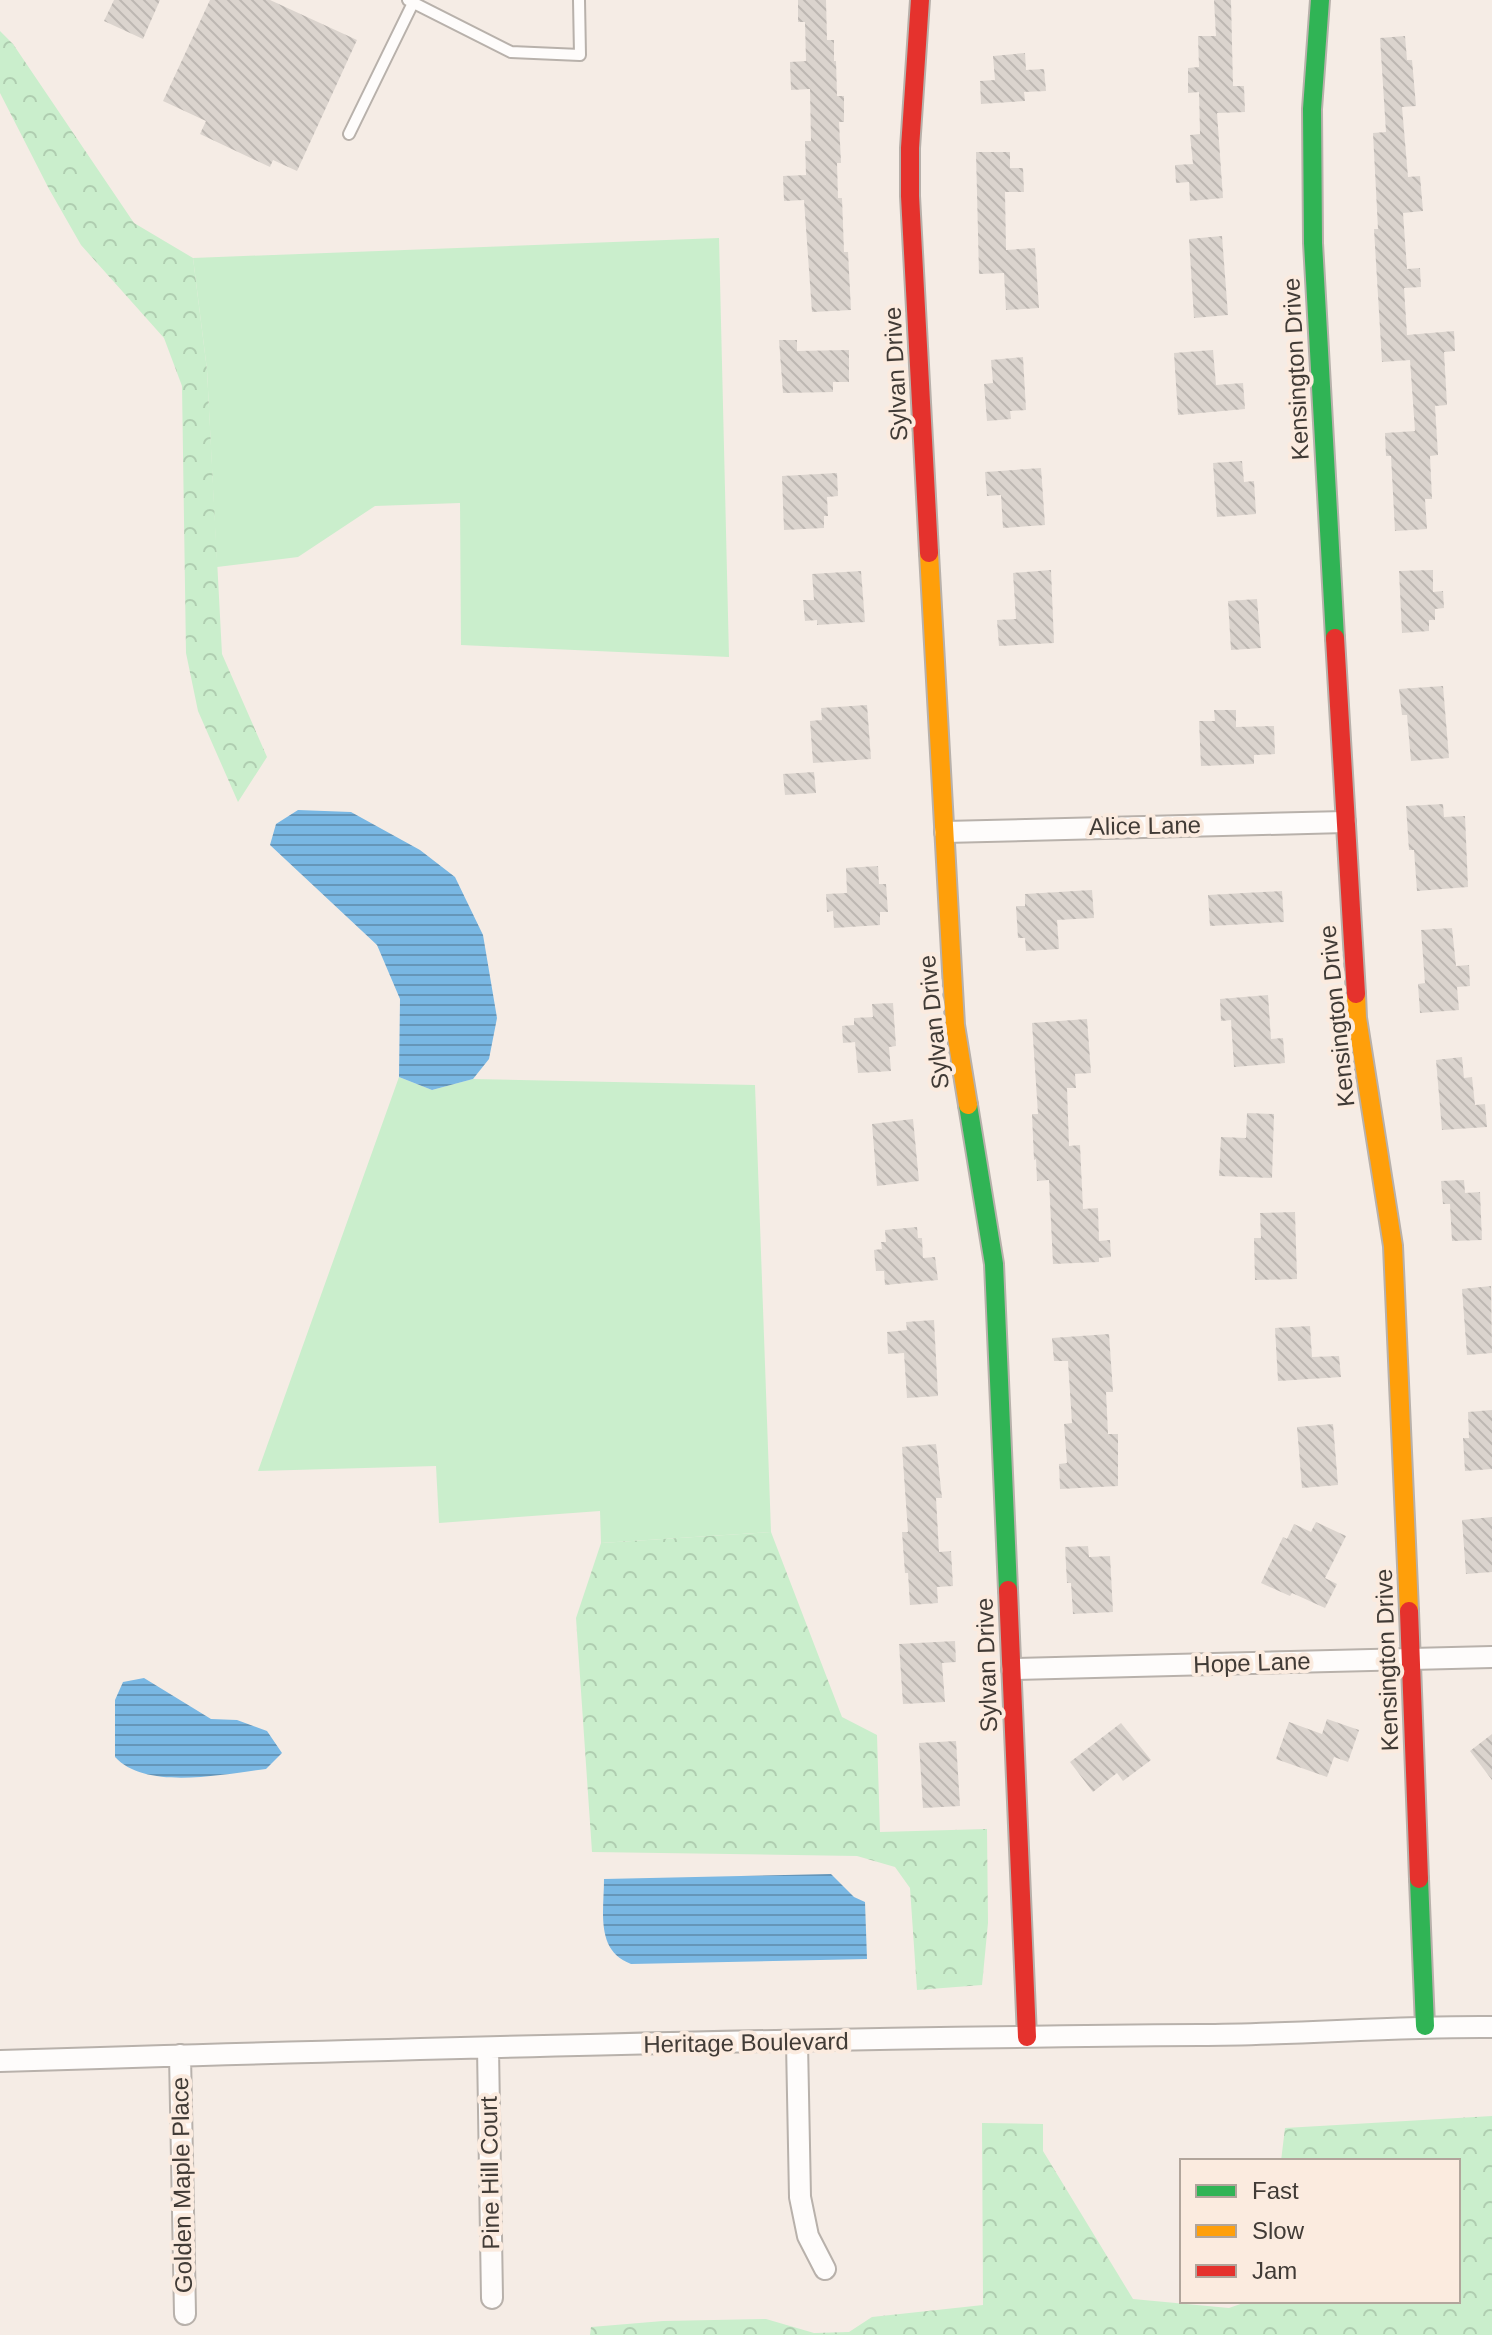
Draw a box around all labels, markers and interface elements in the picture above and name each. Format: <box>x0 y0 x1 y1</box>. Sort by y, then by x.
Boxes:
street label: Kensington Drive <box>1277 277 1314 461</box>
street label: Sylvan Drive <box>878 306 913 442</box>
street label: Alice Lane <box>1089 811 1201 840</box>
street label: Kensington Drive <box>1314 924 1359 1108</box>
street label: Sylvan Drive <box>913 954 954 1090</box>
street label: Kensington Drive <box>1370 1568 1403 1752</box>
street label: Sylvan Drive <box>971 1597 1002 1733</box>
street label: Hope Lane <box>1193 1647 1311 1678</box>
street label: Heritage Boulevard <box>643 2027 849 2058</box>
street label: Golden Maple Place <box>166 2077 197 2293</box>
street label: Pine Hill Court <box>475 2096 504 2250</box>
legend <box>1180 2159 1460 2303</box>
text: Fast <box>1252 2177 1299 2204</box>
text: Slow <box>1252 2217 1305 2244</box>
text: Jam <box>1252 2257 1297 2284</box>

